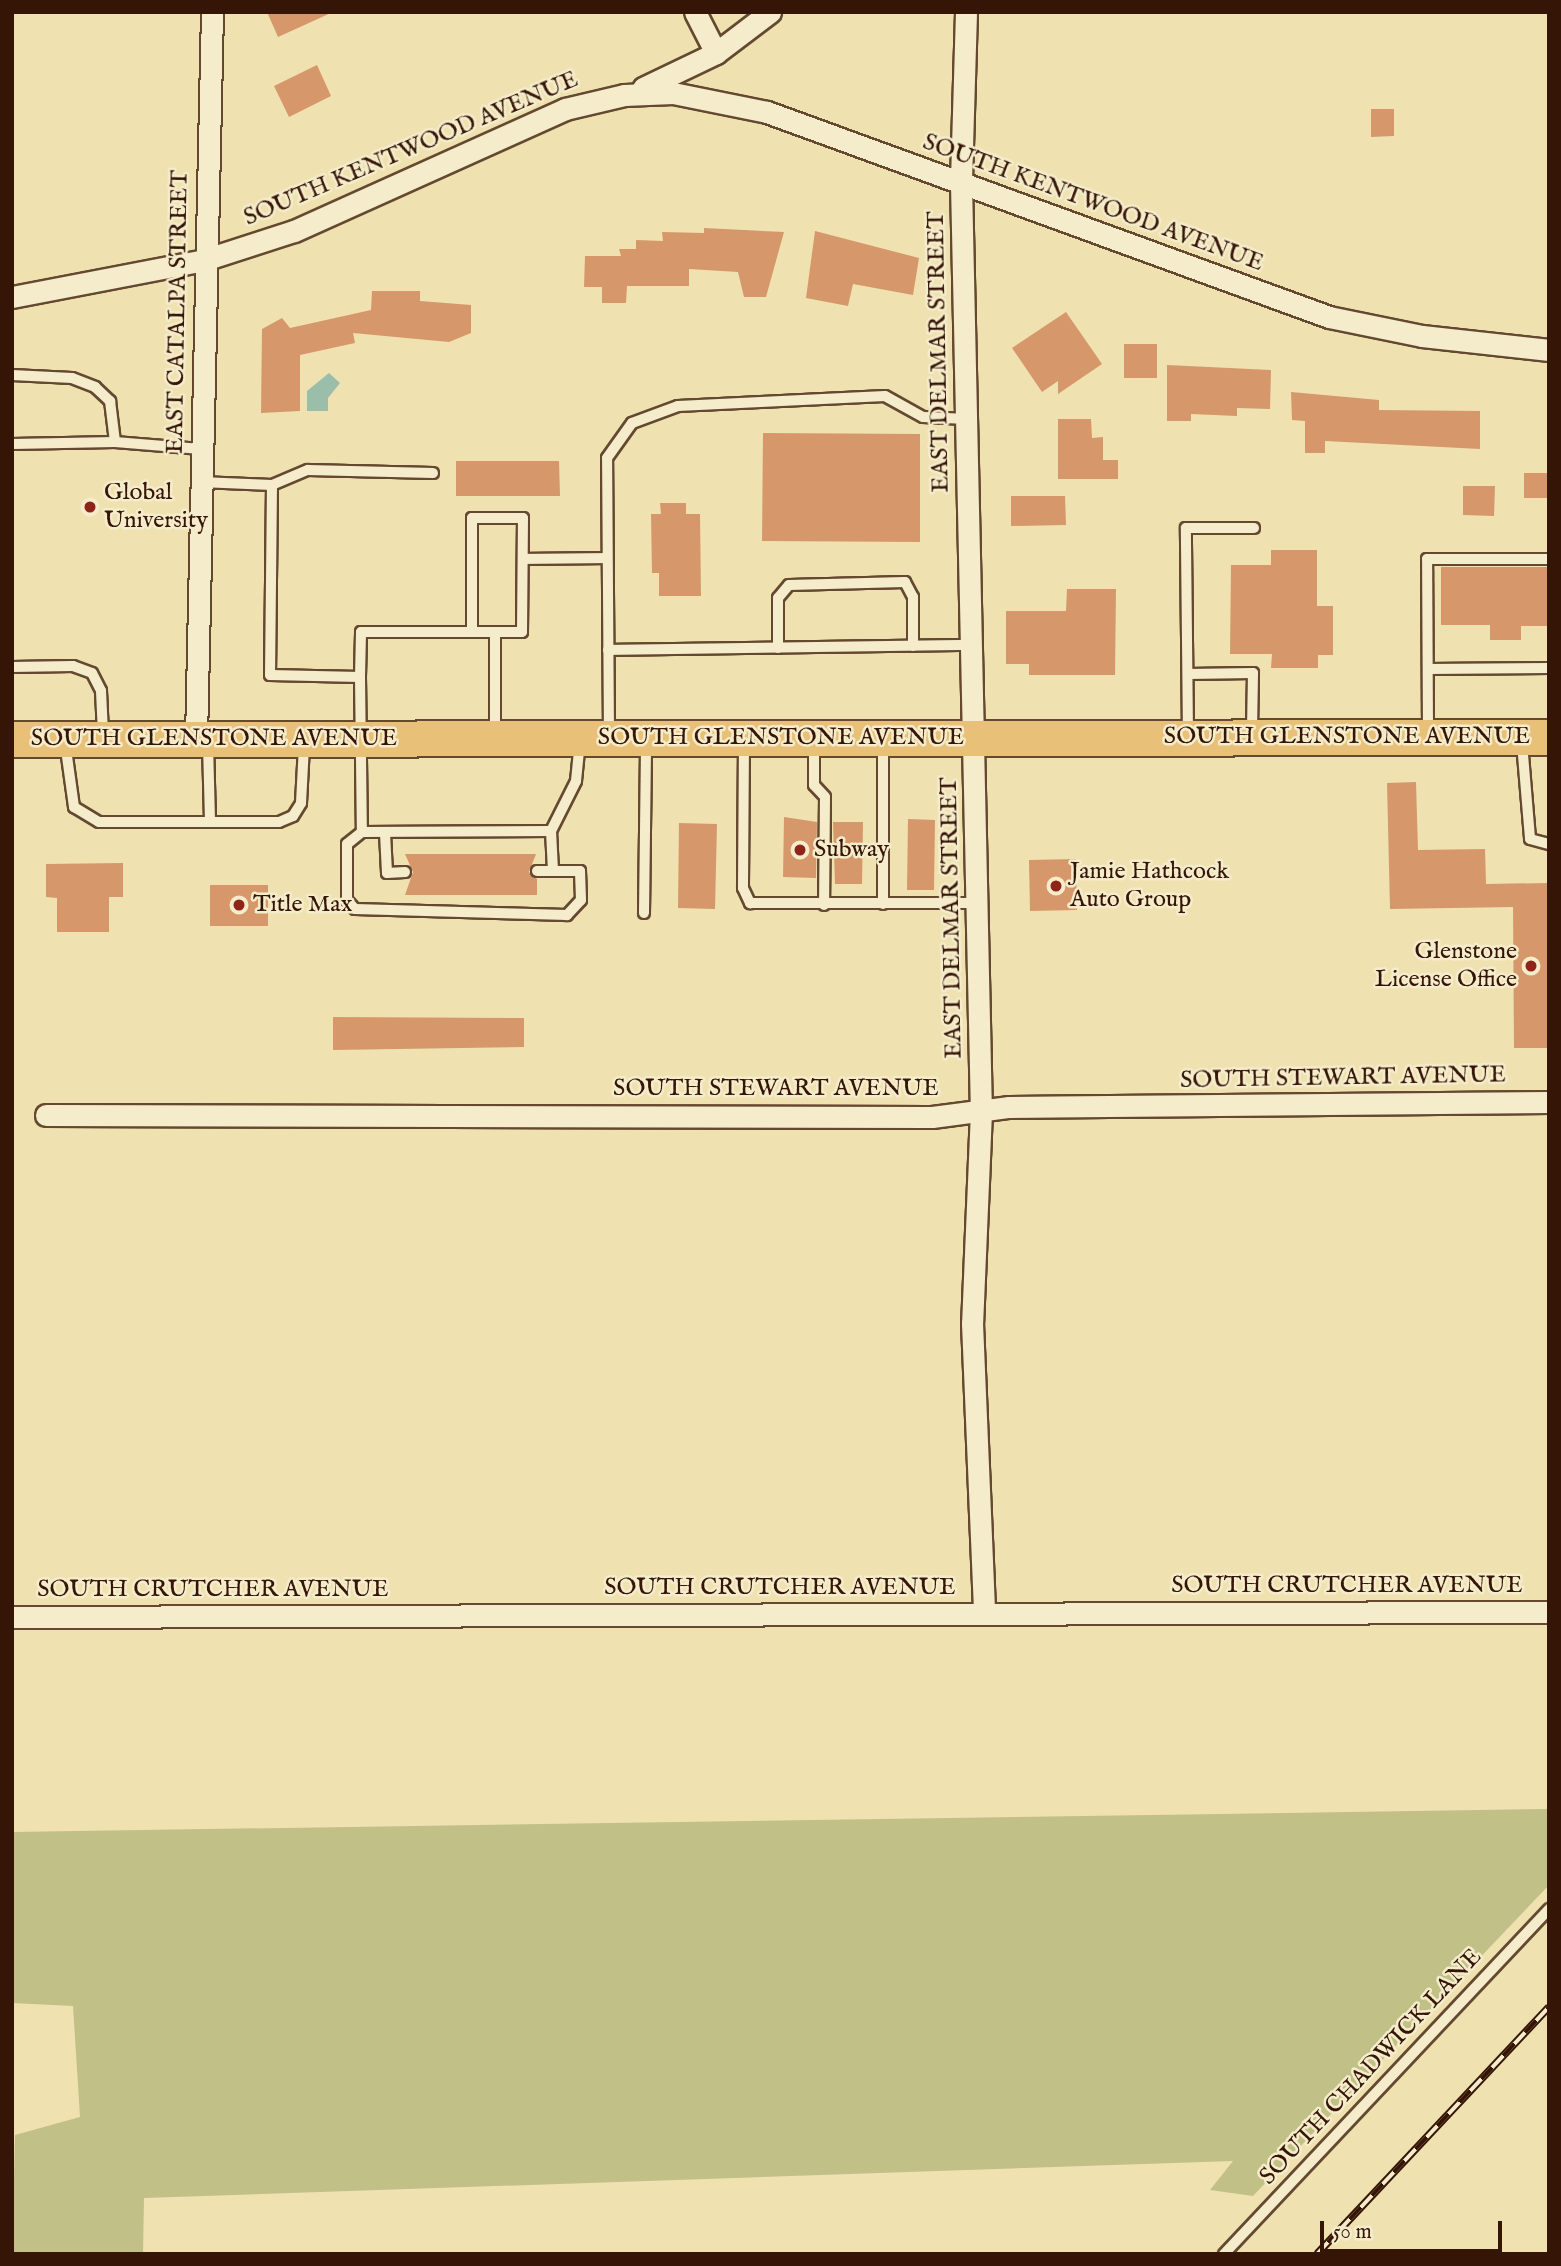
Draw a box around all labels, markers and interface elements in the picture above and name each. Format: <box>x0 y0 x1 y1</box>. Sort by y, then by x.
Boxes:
street label: SOUTH KENTWOOD AVENUE <box>240 65 582 233</box>
street label: SOUTH KENTWOOD AVENUE <box>919 128 1267 278</box>
street label: EAST CATALPA STREET <box>161 170 195 454</box>
street label: EAST DELMAR STREET <box>922 211 956 493</box>
place label: Global University <box>104 479 208 535</box>
marker: Global University <box>82 499 98 515</box>
street label: SOUTH GLENSTONE AVENUE <box>1164 723 1530 751</box>
street label: SOUTH GLENSTONE AVENUE <box>598 724 964 752</box>
street label: SOUTH GLENSTONE AVENUE <box>31 725 397 753</box>
street label: EAST DELMAR STREET <box>935 777 969 1059</box>
place label: Subway <box>814 836 889 864</box>
marker: Subway <box>792 842 808 858</box>
place label: Jamie Hathcock Auto Group <box>1070 858 1229 914</box>
marker: Jamie Hathcock Auto Group <box>1048 878 1064 894</box>
place label: Title Max <box>253 891 352 919</box>
marker: Title Max <box>231 897 247 913</box>
place label: Glenstone License Office <box>1375 938 1517 994</box>
marker: Glenstone License Office <box>1523 958 1539 974</box>
street label: SOUTH STEWART AVENUE <box>1180 1061 1506 1095</box>
street label: SOUTH STEWART AVENUE <box>613 1075 939 1103</box>
street label: SOUTH CRUTCHER AVENUE <box>1171 1572 1523 1600</box>
street label: SOUTH CRUTCHER AVENUE <box>604 1574 956 1602</box>
street label: SOUTH CRUTCHER AVENUE <box>37 1576 389 1604</box>
street label: SOUTH CHADWICK LANE <box>1254 1943 1488 2191</box>
scale bar <box>1323 2206 1505 2250</box>
text: 50 m <box>1333 2219 1372 2246</box>

